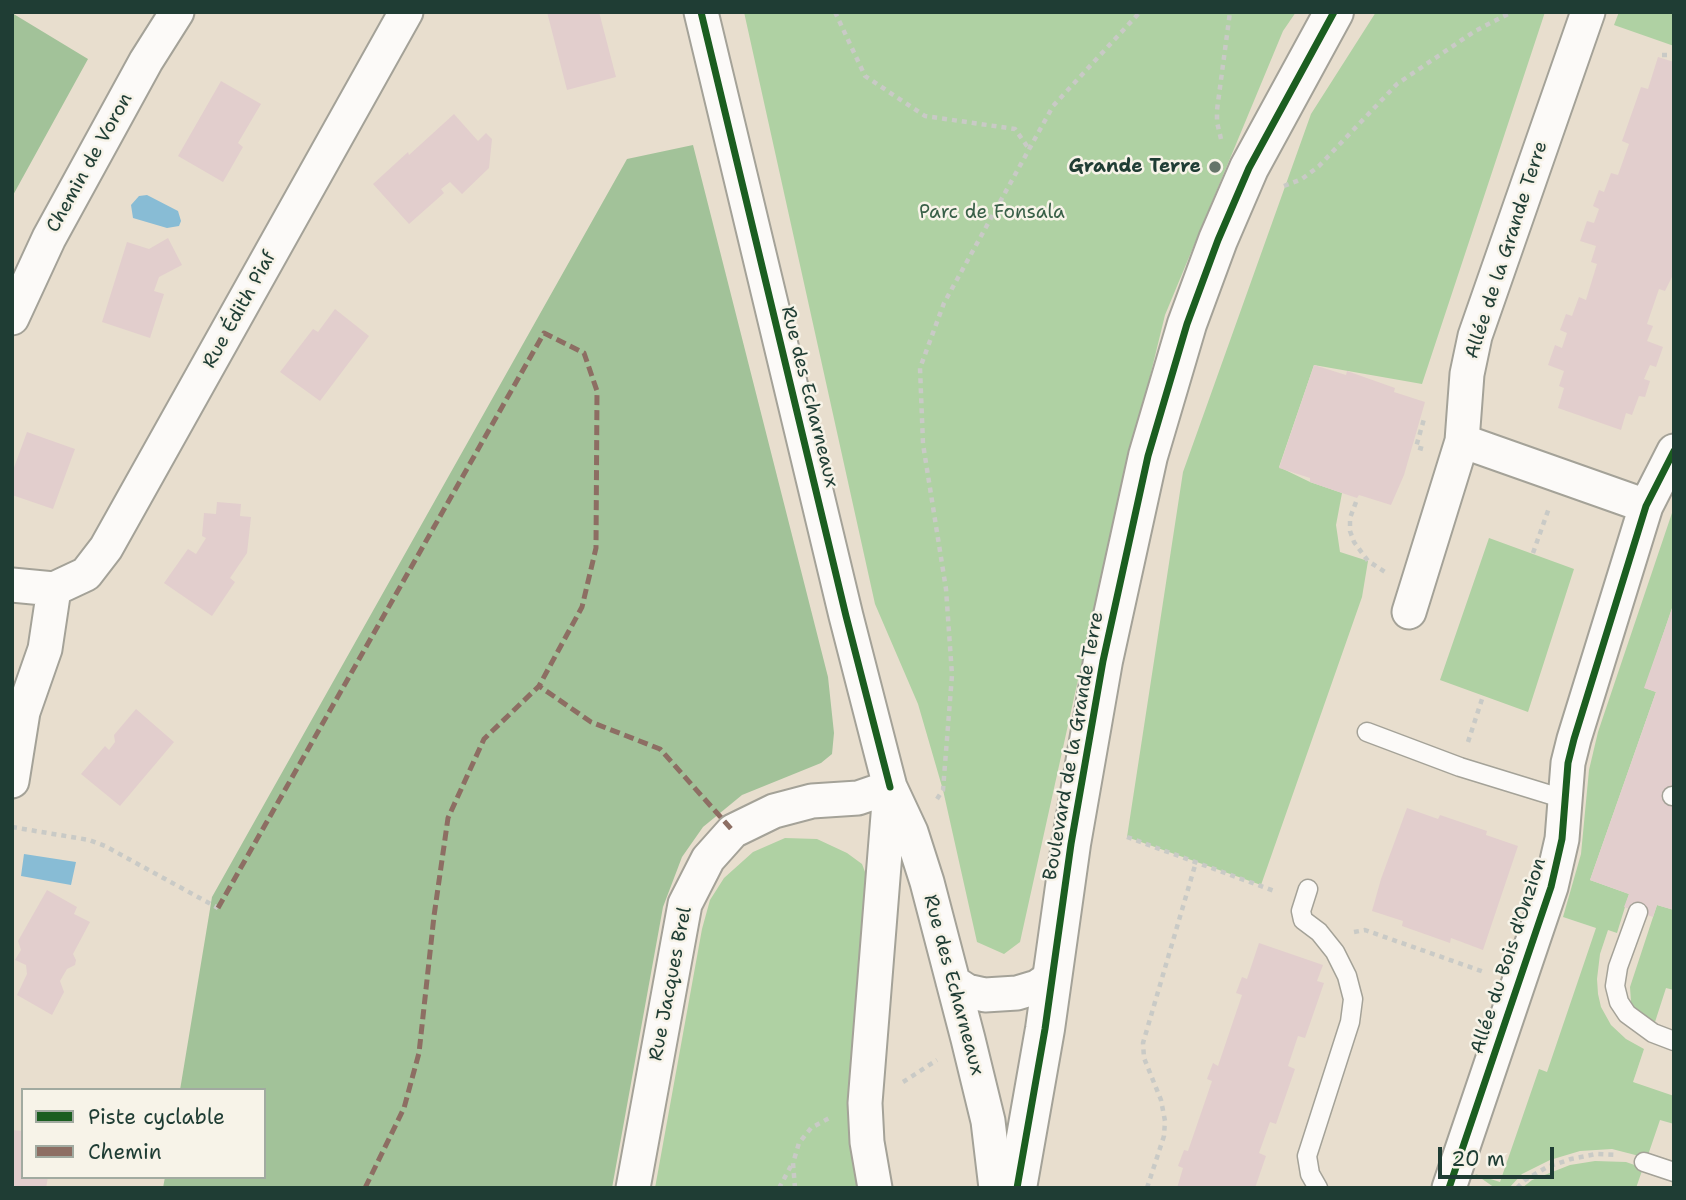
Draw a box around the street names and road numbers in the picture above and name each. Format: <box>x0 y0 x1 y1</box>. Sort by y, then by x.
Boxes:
street label: Chemin de Voron <box>42 89 138 237</box>
street label: Allée de la Grande Terre <box>1461 138 1553 362</box>
street label: Rue Édith Piaf <box>198 248 282 372</box>
street label: Rue des Echarneaux <box>775 304 843 490</box>
street label: Boulevard de la Grande Terre <box>1039 610 1109 882</box>
street label: Allée du Bois d'Onzion <box>1467 855 1551 1057</box>
street label: Rue des Echarneaux <box>918 892 988 1078</box>
street label: Rue Jacques Brel <box>645 905 697 1063</box>

